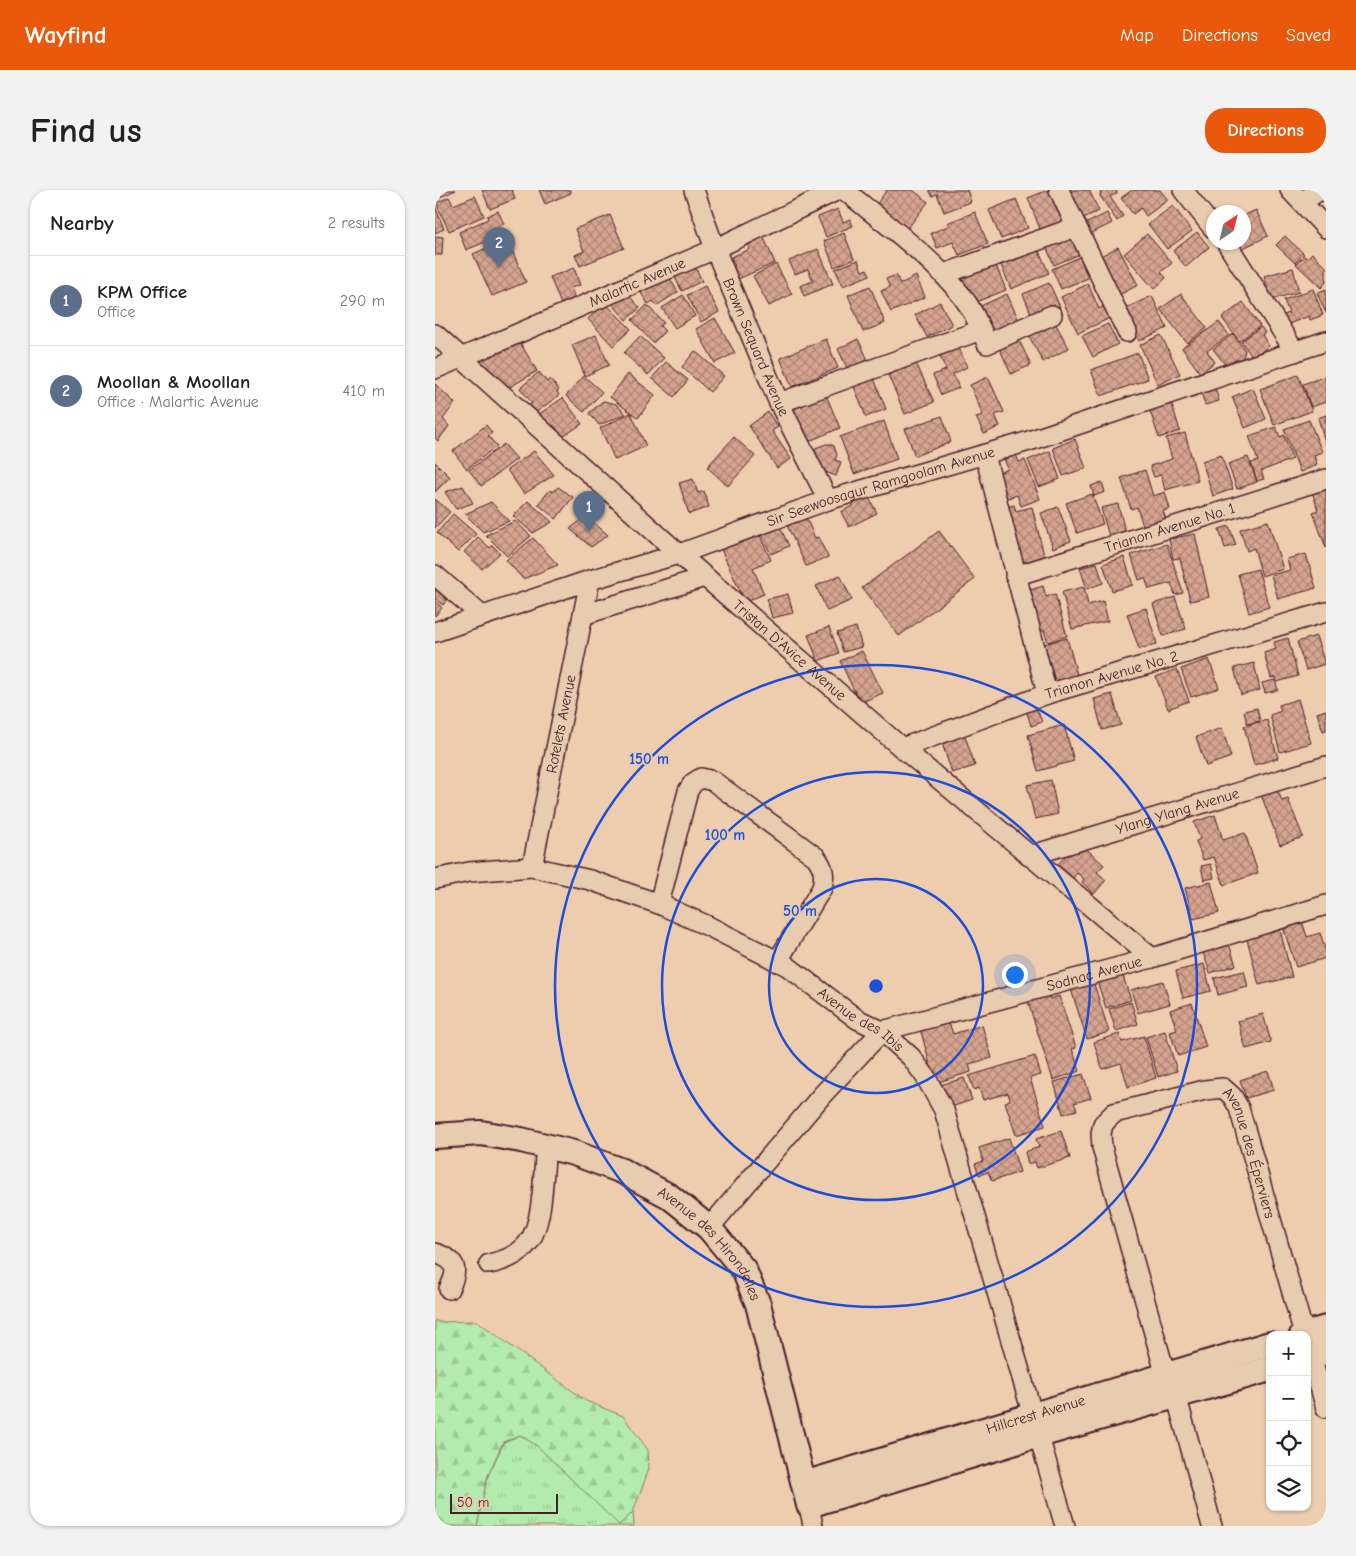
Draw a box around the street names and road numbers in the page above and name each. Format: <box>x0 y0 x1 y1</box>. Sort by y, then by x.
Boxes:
street label: Malartic Avenue <box>586 254 689 311</box>
street label: Brown Sequard Avenue <box>719 275 793 420</box>
street label: Sir Seewoosagur Ramgoolam Avenue <box>764 443 997 530</box>
street label: Trianon Avenue No. 1 <box>1102 499 1237 557</box>
street label: Tristan D'Avice Avenue <box>729 596 850 705</box>
street label: Trianon Avenue No. 2 <box>1043 647 1180 703</box>
street label: Rotelets Avenue <box>542 673 580 775</box>
street label: Ylang Ylang Avenue <box>1113 784 1242 838</box>
street label: Sodnac Avenue <box>1044 952 1144 995</box>
street label: Avenue des Ibis <box>814 983 908 1055</box>
street label: Avenue des Éperviers <box>1219 1083 1279 1220</box>
street label: Avenue des Hirondelles <box>655 1183 765 1303</box>
street label: Hillcrest Avenue <box>984 1391 1088 1438</box>

